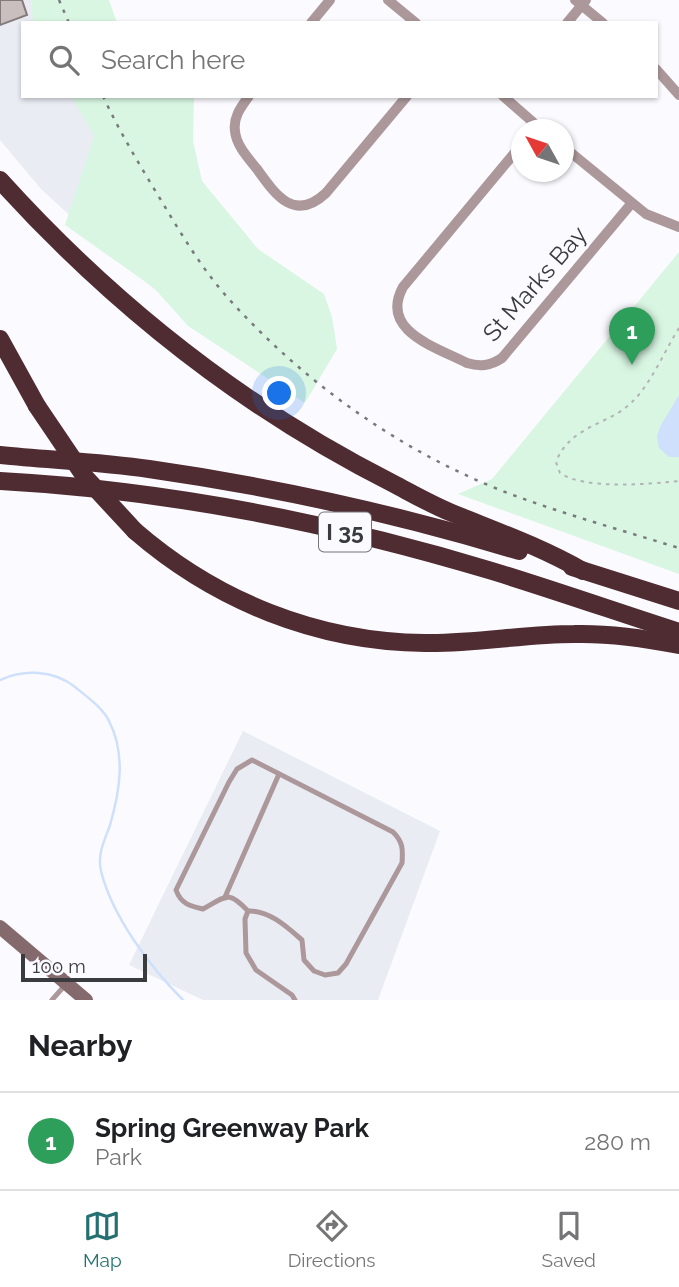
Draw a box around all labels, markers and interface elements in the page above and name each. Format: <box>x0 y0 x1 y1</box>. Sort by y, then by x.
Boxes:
search box <box>21 21 658 98</box>
icon: search <box>45 41 83 79</box>
text: Search here <box>101 45 245 75</box>
north arrow <box>511 119 574 182</box>
street label: St Marks Bay <box>477 220 592 347</box>
pin: 1 <box>609 307 655 365</box>
your location <box>262 376 296 410</box>
road number: I 35 <box>319 512 371 552</box>
scale bar <box>21 951 147 983</box>
text: 100 m <box>32 955 86 977</box>
text: Nearby <box>28 1028 132 1063</box>
text: Spring Greenway Park <box>95 1113 369 1143</box>
text: 1 <box>45 1128 57 1155</box>
text: 280 m <box>584 1128 651 1155</box>
text: Park <box>95 1143 142 1170</box>
tab: Map <box>83 1207 122 1271</box>
tab: Directions <box>288 1207 376 1271</box>
tab: Saved <box>542 1207 596 1271</box>

